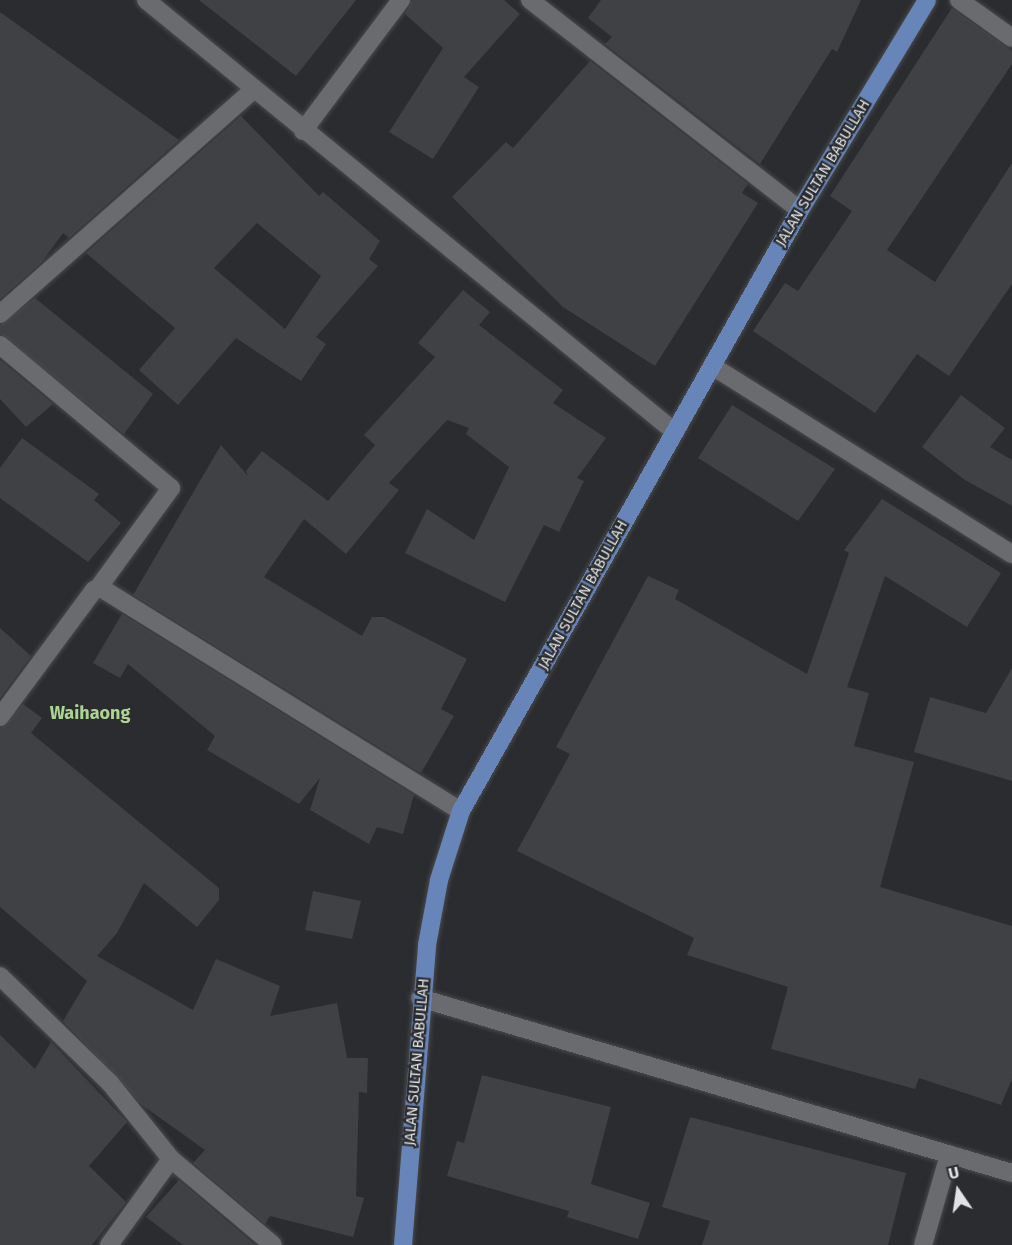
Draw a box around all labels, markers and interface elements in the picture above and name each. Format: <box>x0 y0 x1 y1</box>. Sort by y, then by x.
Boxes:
street label: JALAN SULTAN BABULLAH <box>772 96 874 250</box>
street label: JALAN SULTAN BABULLAH <box>534 517 632 673</box>
district label: Waihaong <box>50 702 130 724</box>
street label: JALAN SULTAN BABULLAH <box>401 978 433 1146</box>
north arrow <box>928 1161 988 1221</box>
text: U <box>947 1163 961 1183</box>

